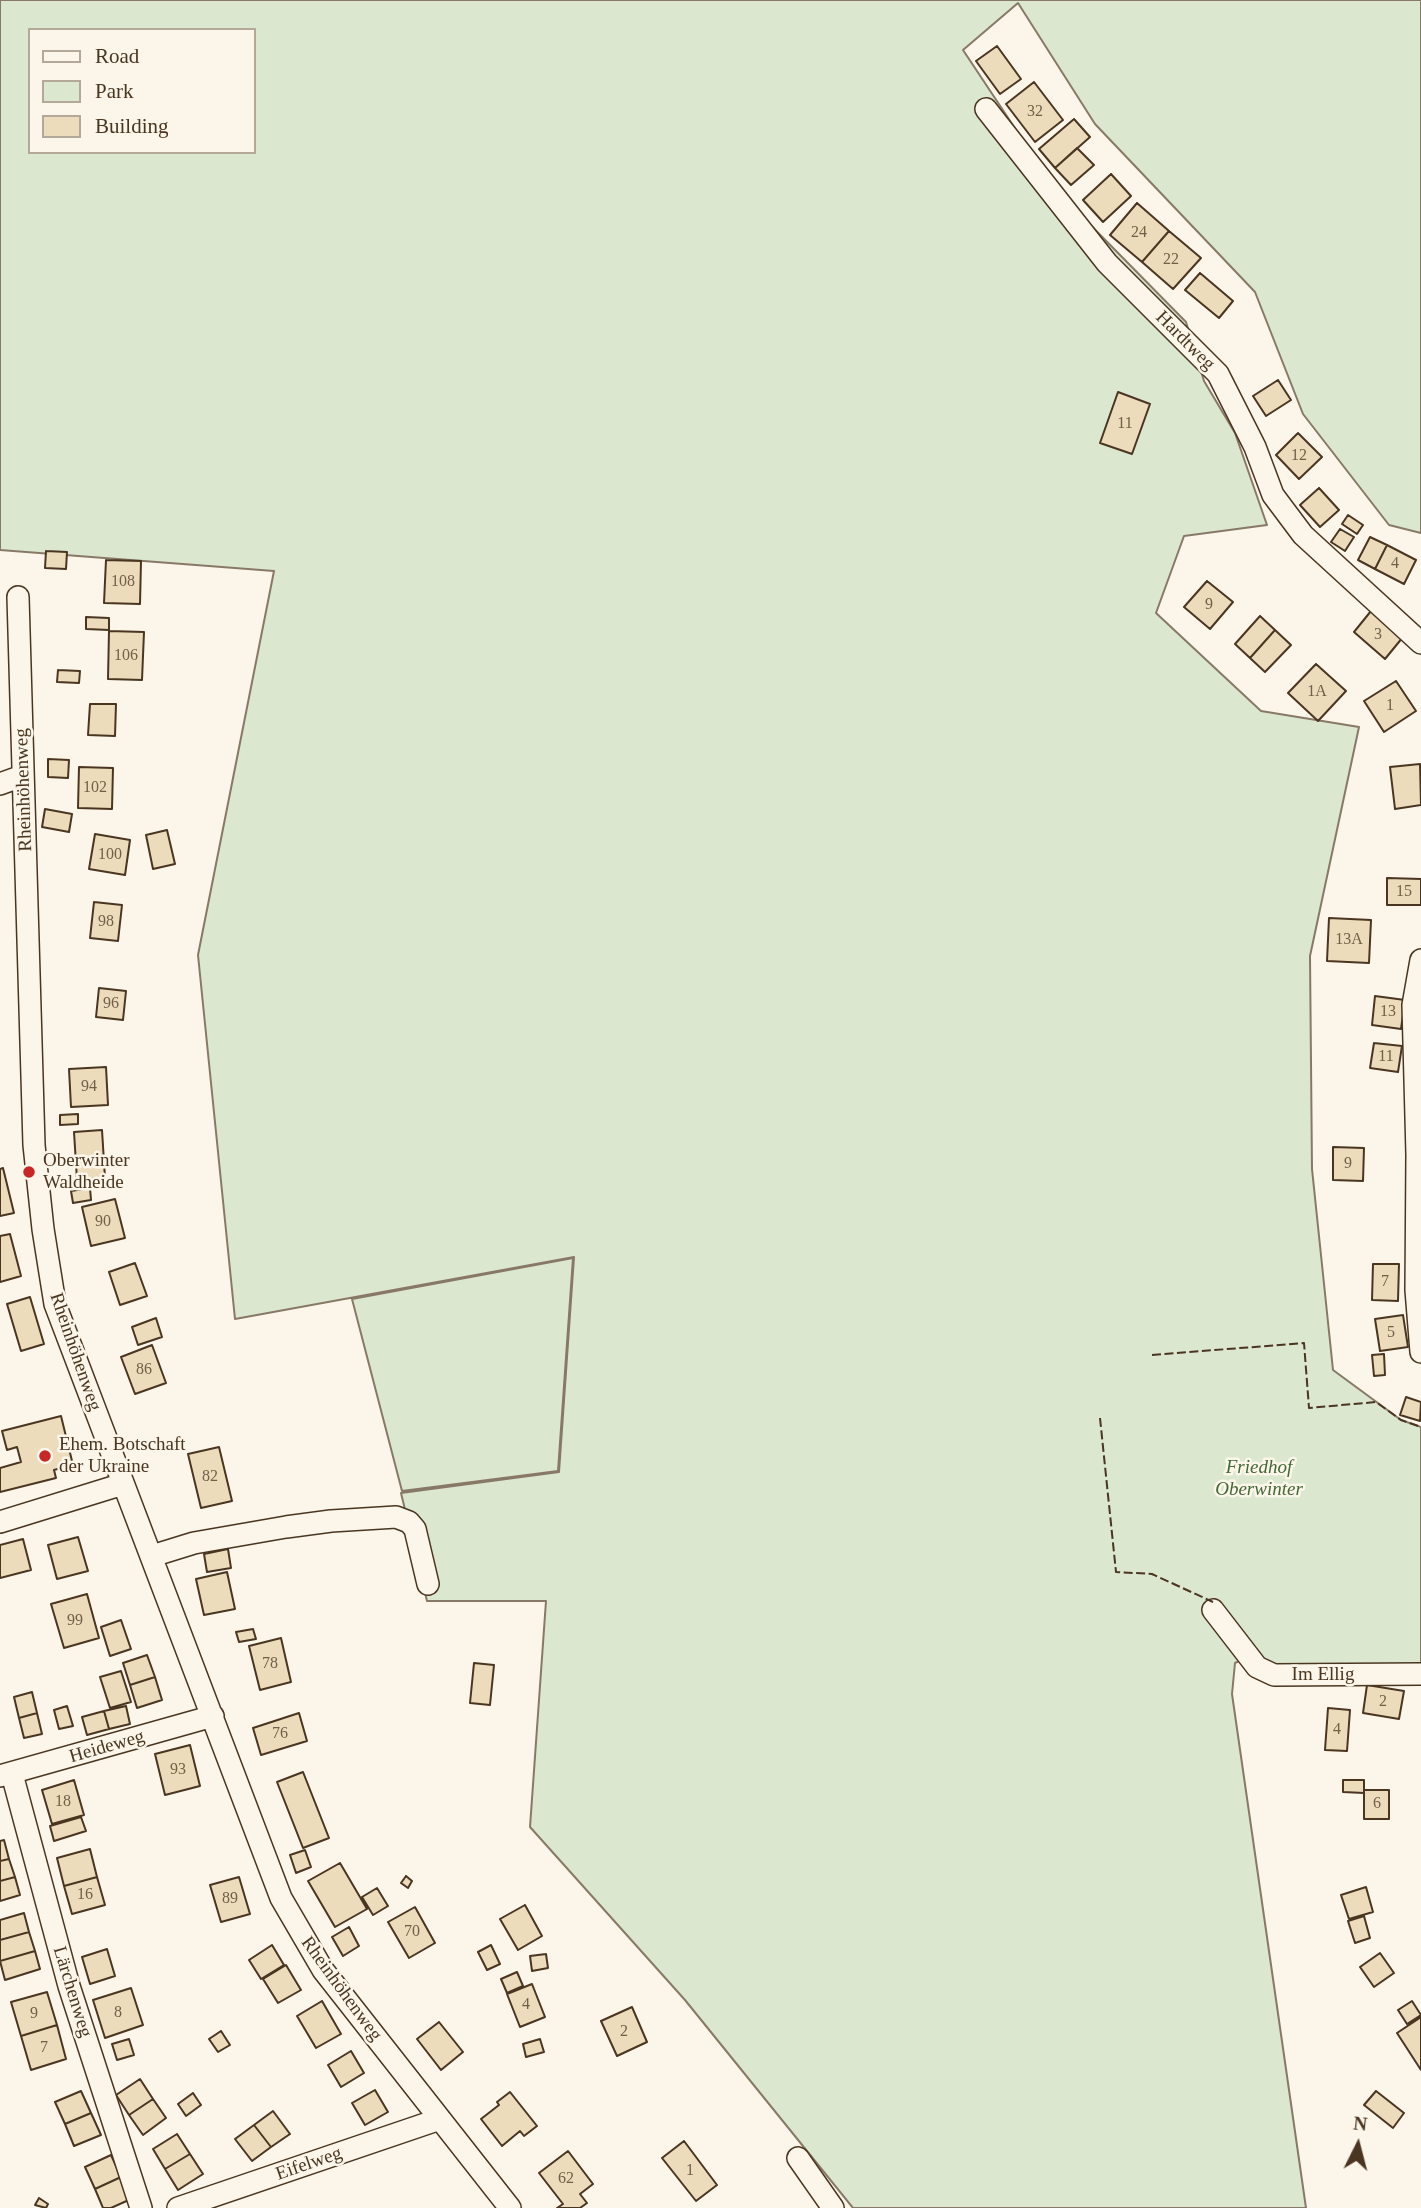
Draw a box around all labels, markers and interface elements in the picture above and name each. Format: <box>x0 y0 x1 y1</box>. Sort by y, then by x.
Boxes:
legend <box>28 28 256 154</box>
text: Road <box>95 44 139 68</box>
text: Park <box>95 79 134 103</box>
house number: 32 <box>1027 102 1043 122</box>
text: Building <box>95 114 169 138</box>
house number: 24 <box>1131 223 1147 243</box>
house number: 22 <box>1163 250 1179 270</box>
street label: Hardtweg <box>1150 306 1220 376</box>
house number: 11 <box>1117 414 1133 434</box>
house number: 12 <box>1291 446 1307 466</box>
house number: 4 <box>1391 554 1399 574</box>
house number: 108 <box>111 572 135 592</box>
house number: 9 <box>1205 595 1213 615</box>
house number: 3 <box>1374 625 1382 645</box>
house number: 106 <box>114 646 138 666</box>
house number: 1A <box>1307 682 1327 702</box>
house number: 1 <box>1386 696 1394 716</box>
street label: Rheinhöhenweg <box>10 728 38 852</box>
house number: 102 <box>83 778 107 798</box>
house number: 100 <box>98 845 122 865</box>
house number: 15 <box>1396 882 1412 902</box>
house number: 98 <box>98 912 114 932</box>
house number: 13A <box>1335 930 1363 950</box>
house number: 96 <box>103 994 119 1014</box>
house number: 13 <box>1380 1002 1396 1022</box>
house number: 11 <box>1378 1047 1394 1067</box>
house number: 94 <box>81 1077 97 1097</box>
place label: Oberwinter Waldheide <box>43 1150 130 1194</box>
house number: 9 <box>1344 1154 1352 1174</box>
marker: Oberwinter Waldheide <box>21 1164 37 1180</box>
house number: 90 <box>95 1212 111 1232</box>
house number: 7 <box>1381 1272 1389 1292</box>
street label: Rheinhöhenweg <box>44 1290 106 1414</box>
house number: 5 <box>1387 1323 1395 1343</box>
house number: 86 <box>136 1360 152 1380</box>
place label: Ehem. Botschaft der Ukraine <box>59 1434 186 1478</box>
marker: Ehem. Botschaft der Ukraine <box>37 1448 53 1464</box>
park label: Friedhof Oberwinter <box>1215 1457 1303 1501</box>
house number: 82 <box>202 1467 218 1487</box>
house number: 99 <box>67 1611 83 1631</box>
house number: 78 <box>262 1654 278 1674</box>
street label: Im Ellig <box>1292 1664 1354 1686</box>
house number: 2 <box>1379 1692 1387 1712</box>
house number: 4 <box>1333 1720 1341 1740</box>
house number: 76 <box>272 1724 288 1744</box>
street label: Heideweg <box>67 1725 147 1769</box>
house number: 93 <box>170 1760 186 1780</box>
house number: 18 <box>55 1792 71 1812</box>
house number: 6 <box>1373 1794 1381 1814</box>
house number: 16 <box>77 1885 93 1905</box>
house number: 89 <box>222 1889 238 1909</box>
house number: 70 <box>404 1922 420 1942</box>
street label: Rheinhöhenweg <box>295 1932 387 2046</box>
street label: Lärchenweg <box>47 1944 97 2040</box>
house number: 4 <box>522 1995 530 2015</box>
house number: 8 <box>114 2003 122 2023</box>
house number: 9 <box>30 2004 38 2024</box>
house number: 2 <box>620 2022 628 2042</box>
house number: 7 <box>40 2038 48 2058</box>
north arrow <box>1323 2110 1393 2180</box>
text: N <box>1352 2112 1368 2135</box>
street label: Eifelweg <box>273 2142 345 2186</box>
house number: 1 <box>686 2161 694 2181</box>
house number: 62 <box>558 2169 574 2189</box>

